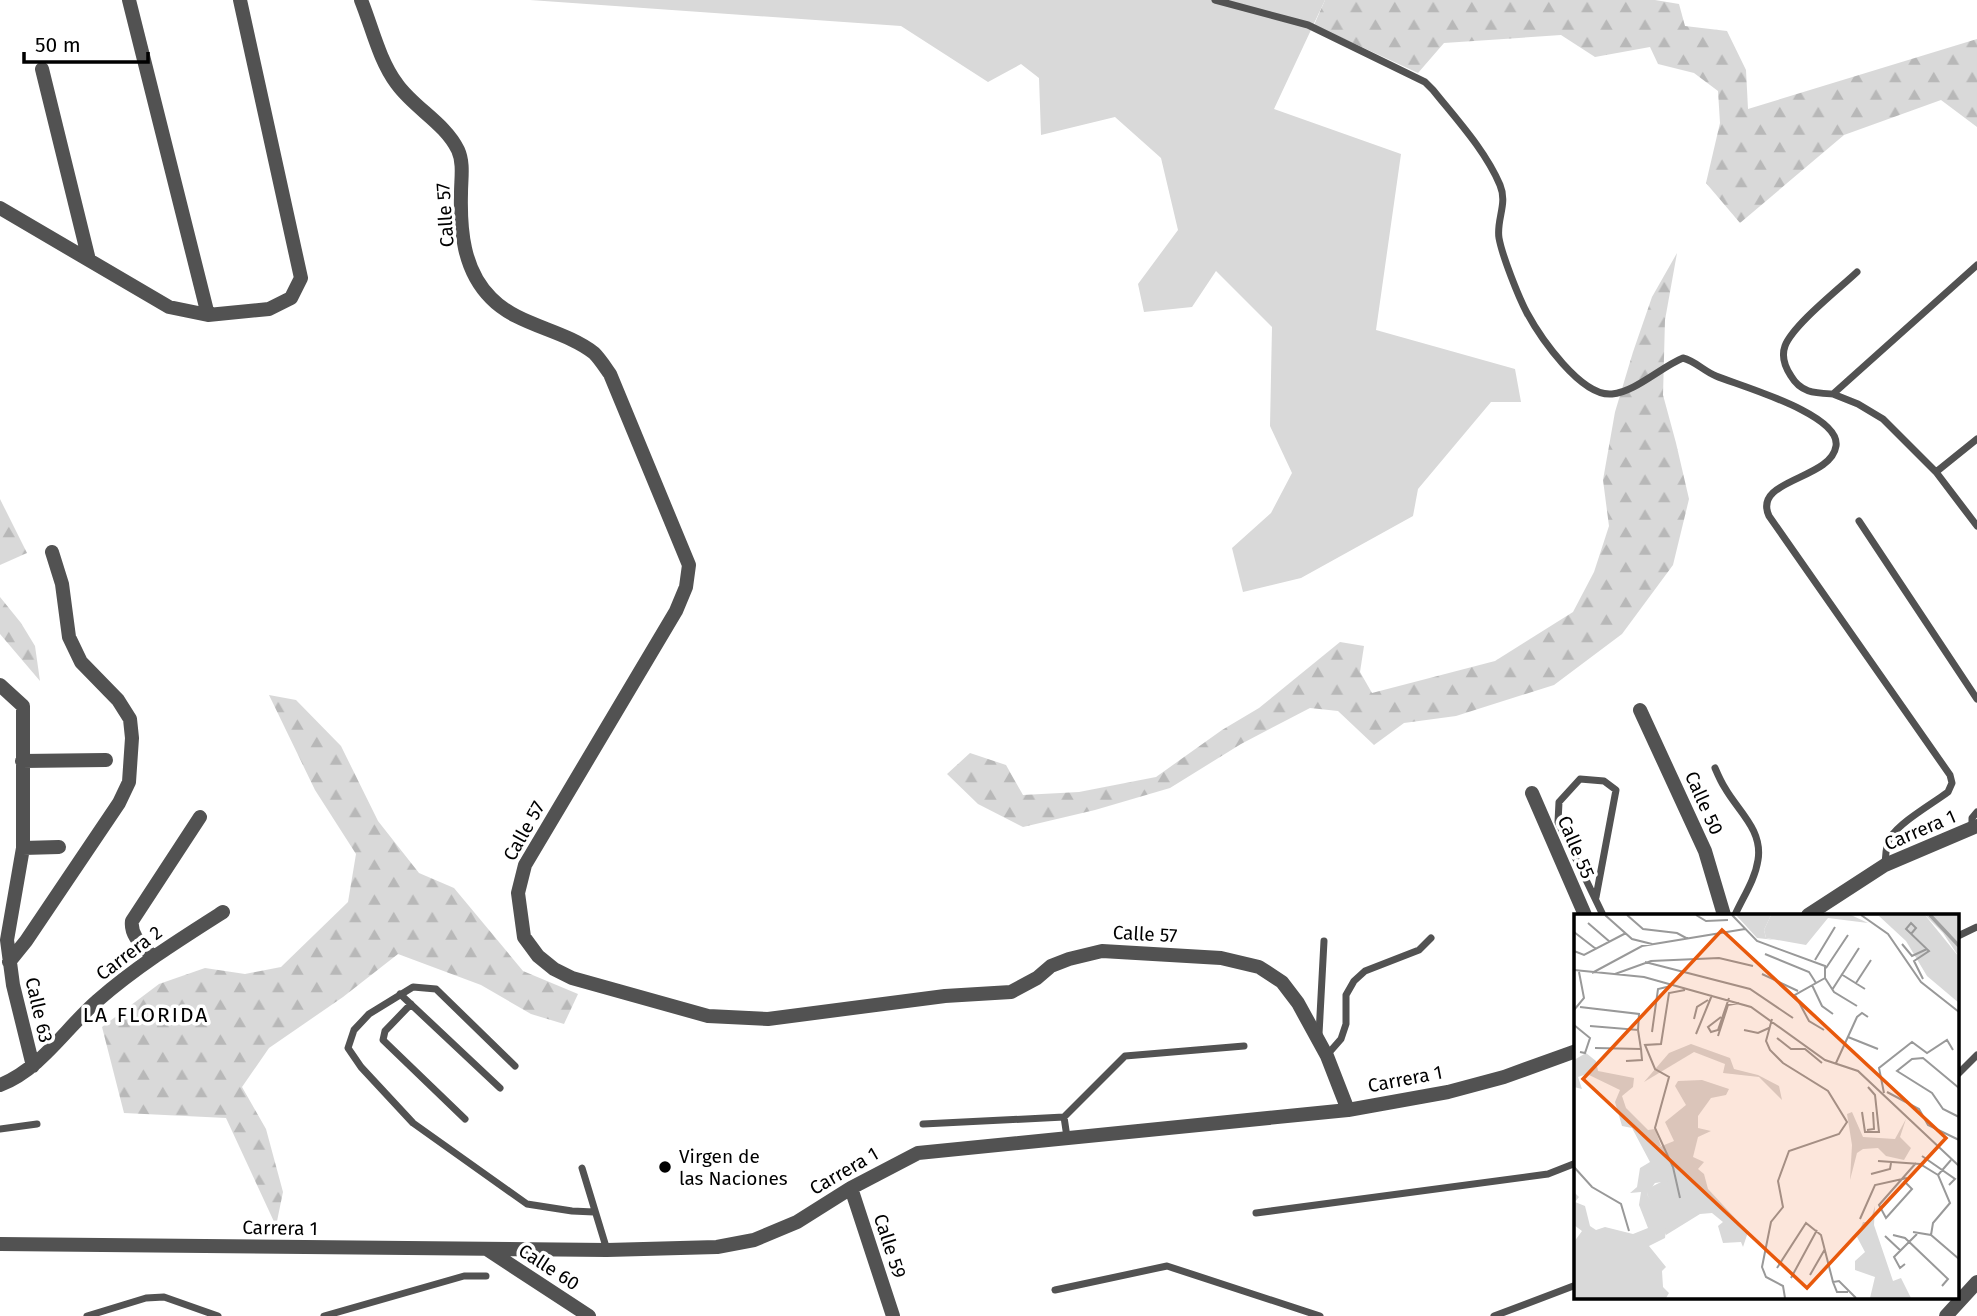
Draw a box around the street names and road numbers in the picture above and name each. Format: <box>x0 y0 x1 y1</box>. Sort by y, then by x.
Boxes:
street label: Calle 57 <box>431 182 459 248</box>
street label: Calle 50 <box>1680 768 1728 838</box>
street label: Calle 57 <box>498 797 550 865</box>
street label: Carrera 1 <box>1881 805 1959 855</box>
street label: Calle 55 <box>1553 812 1599 882</box>
street label: Carrera 2 <box>91 921 167 985</box>
street label: Calle 57 <box>1112 921 1178 947</box>
street label: Calle 63 <box>20 975 58 1045</box>
street label: Carrera 1 <box>1366 1061 1444 1097</box>
street label: Carrera 1 <box>806 1142 882 1200</box>
street label: Calle 59 <box>869 1211 911 1281</box>
street label: Carrera 1 <box>242 1216 318 1240</box>
street label: Calle 60 <box>514 1239 584 1295</box>

